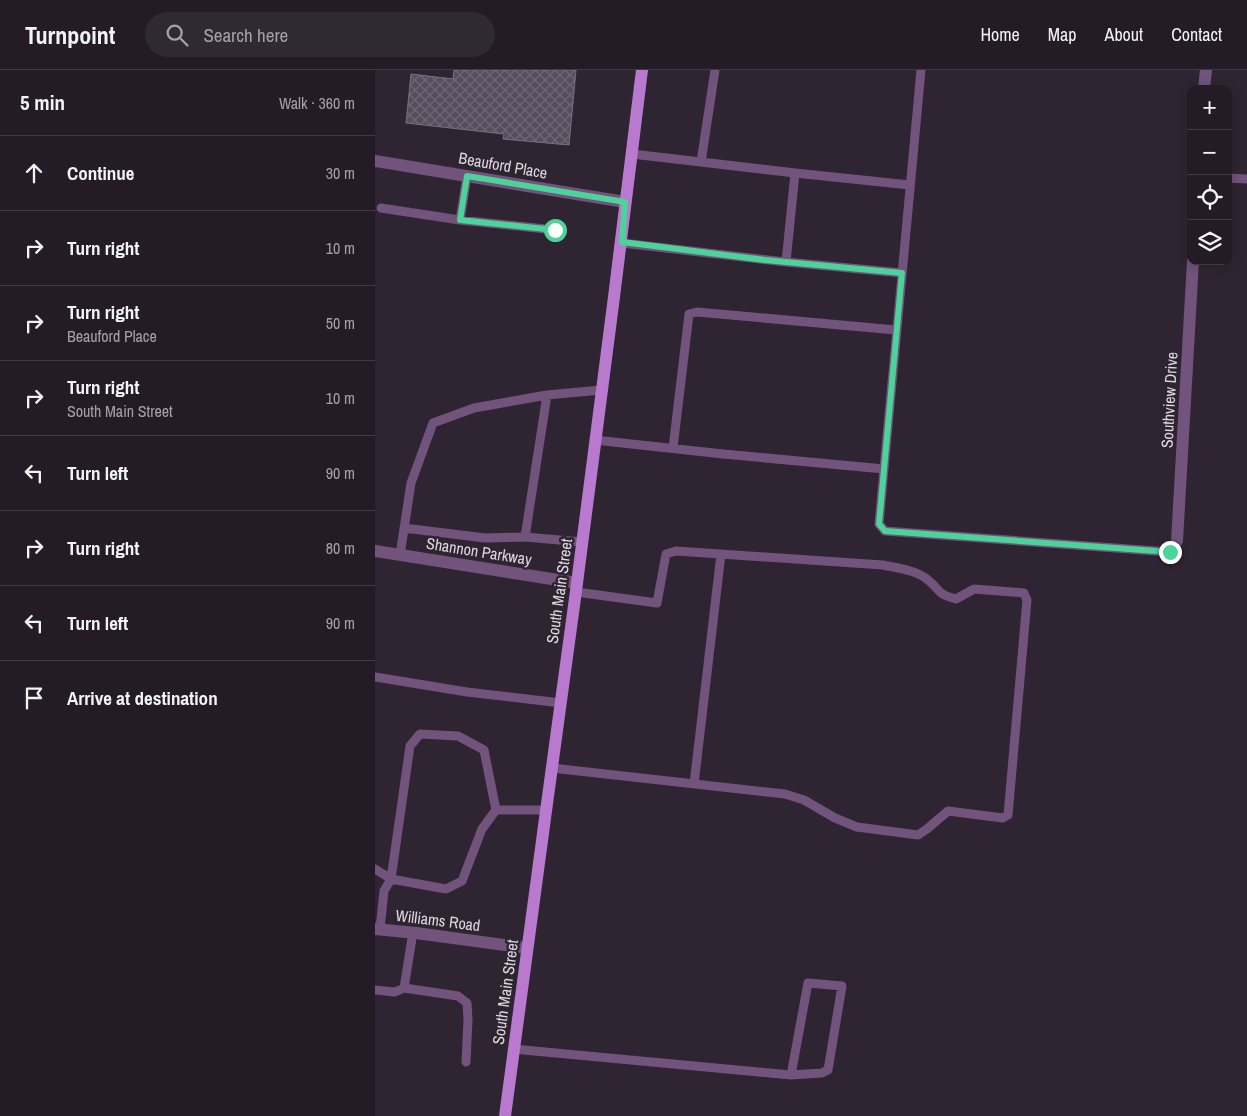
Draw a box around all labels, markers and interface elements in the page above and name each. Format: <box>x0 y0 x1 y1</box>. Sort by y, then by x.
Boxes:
search box <box>145 12 495 57</box>
text: Turnpoint <box>25 19 115 51</box>
icon: search <box>163 21 191 49</box>
text: Search here <box>203 22 288 48</box>
text: Home <box>980 22 1020 47</box>
text: Map <box>1048 22 1077 47</box>
text: About <box>1105 22 1143 47</box>
text: Contact <box>1171 22 1222 47</box>
map controls <box>1187 85 1232 265</box>
button: + <box>1187 85 1232 130</box>
text: 5 min <box>20 88 65 117</box>
text: Walk · 360 m <box>279 92 355 114</box>
button: − <box>1187 130 1232 175</box>
street label: Beauford Place <box>457 146 549 184</box>
icon: ahead <box>20 159 48 187</box>
text: Continue <box>67 160 135 186</box>
text: 30 m <box>326 162 355 184</box>
button: locate <box>1187 175 1232 220</box>
route start <box>544 219 567 242</box>
button: layers <box>1187 220 1232 265</box>
icon: right <box>20 234 48 262</box>
text: Turn right <box>67 235 139 261</box>
text: 10 m <box>326 237 355 259</box>
text: Turn right <box>67 299 139 325</box>
icon: right <box>20 309 48 337</box>
text: 50 m <box>326 312 355 334</box>
text: Beauford Place <box>67 325 157 347</box>
street label: Southview Drive <box>1155 351 1183 449</box>
text: Turn right <box>67 374 139 400</box>
icon: right <box>20 384 48 412</box>
text: 10 m <box>326 387 355 409</box>
text: South Main Street <box>67 400 173 422</box>
icon: left <box>20 459 48 487</box>
text: Turn left <box>67 460 128 486</box>
text: 90 m <box>326 462 355 484</box>
street label: Shannon Parkway <box>425 532 534 570</box>
icon: right <box>20 534 48 562</box>
text: Turn right <box>67 535 139 561</box>
text: 80 m <box>326 537 355 559</box>
street label: South Main Street <box>541 537 577 645</box>
route end <box>1159 541 1182 564</box>
icon: left <box>20 609 48 637</box>
text: Turn left <box>67 610 128 636</box>
text: 90 m <box>326 612 355 634</box>
icon: arrive <box>20 684 48 712</box>
text: Arrive at destination <box>67 685 218 711</box>
street label: Williams Road <box>394 904 482 936</box>
street label: South Main Street <box>487 938 523 1046</box>

